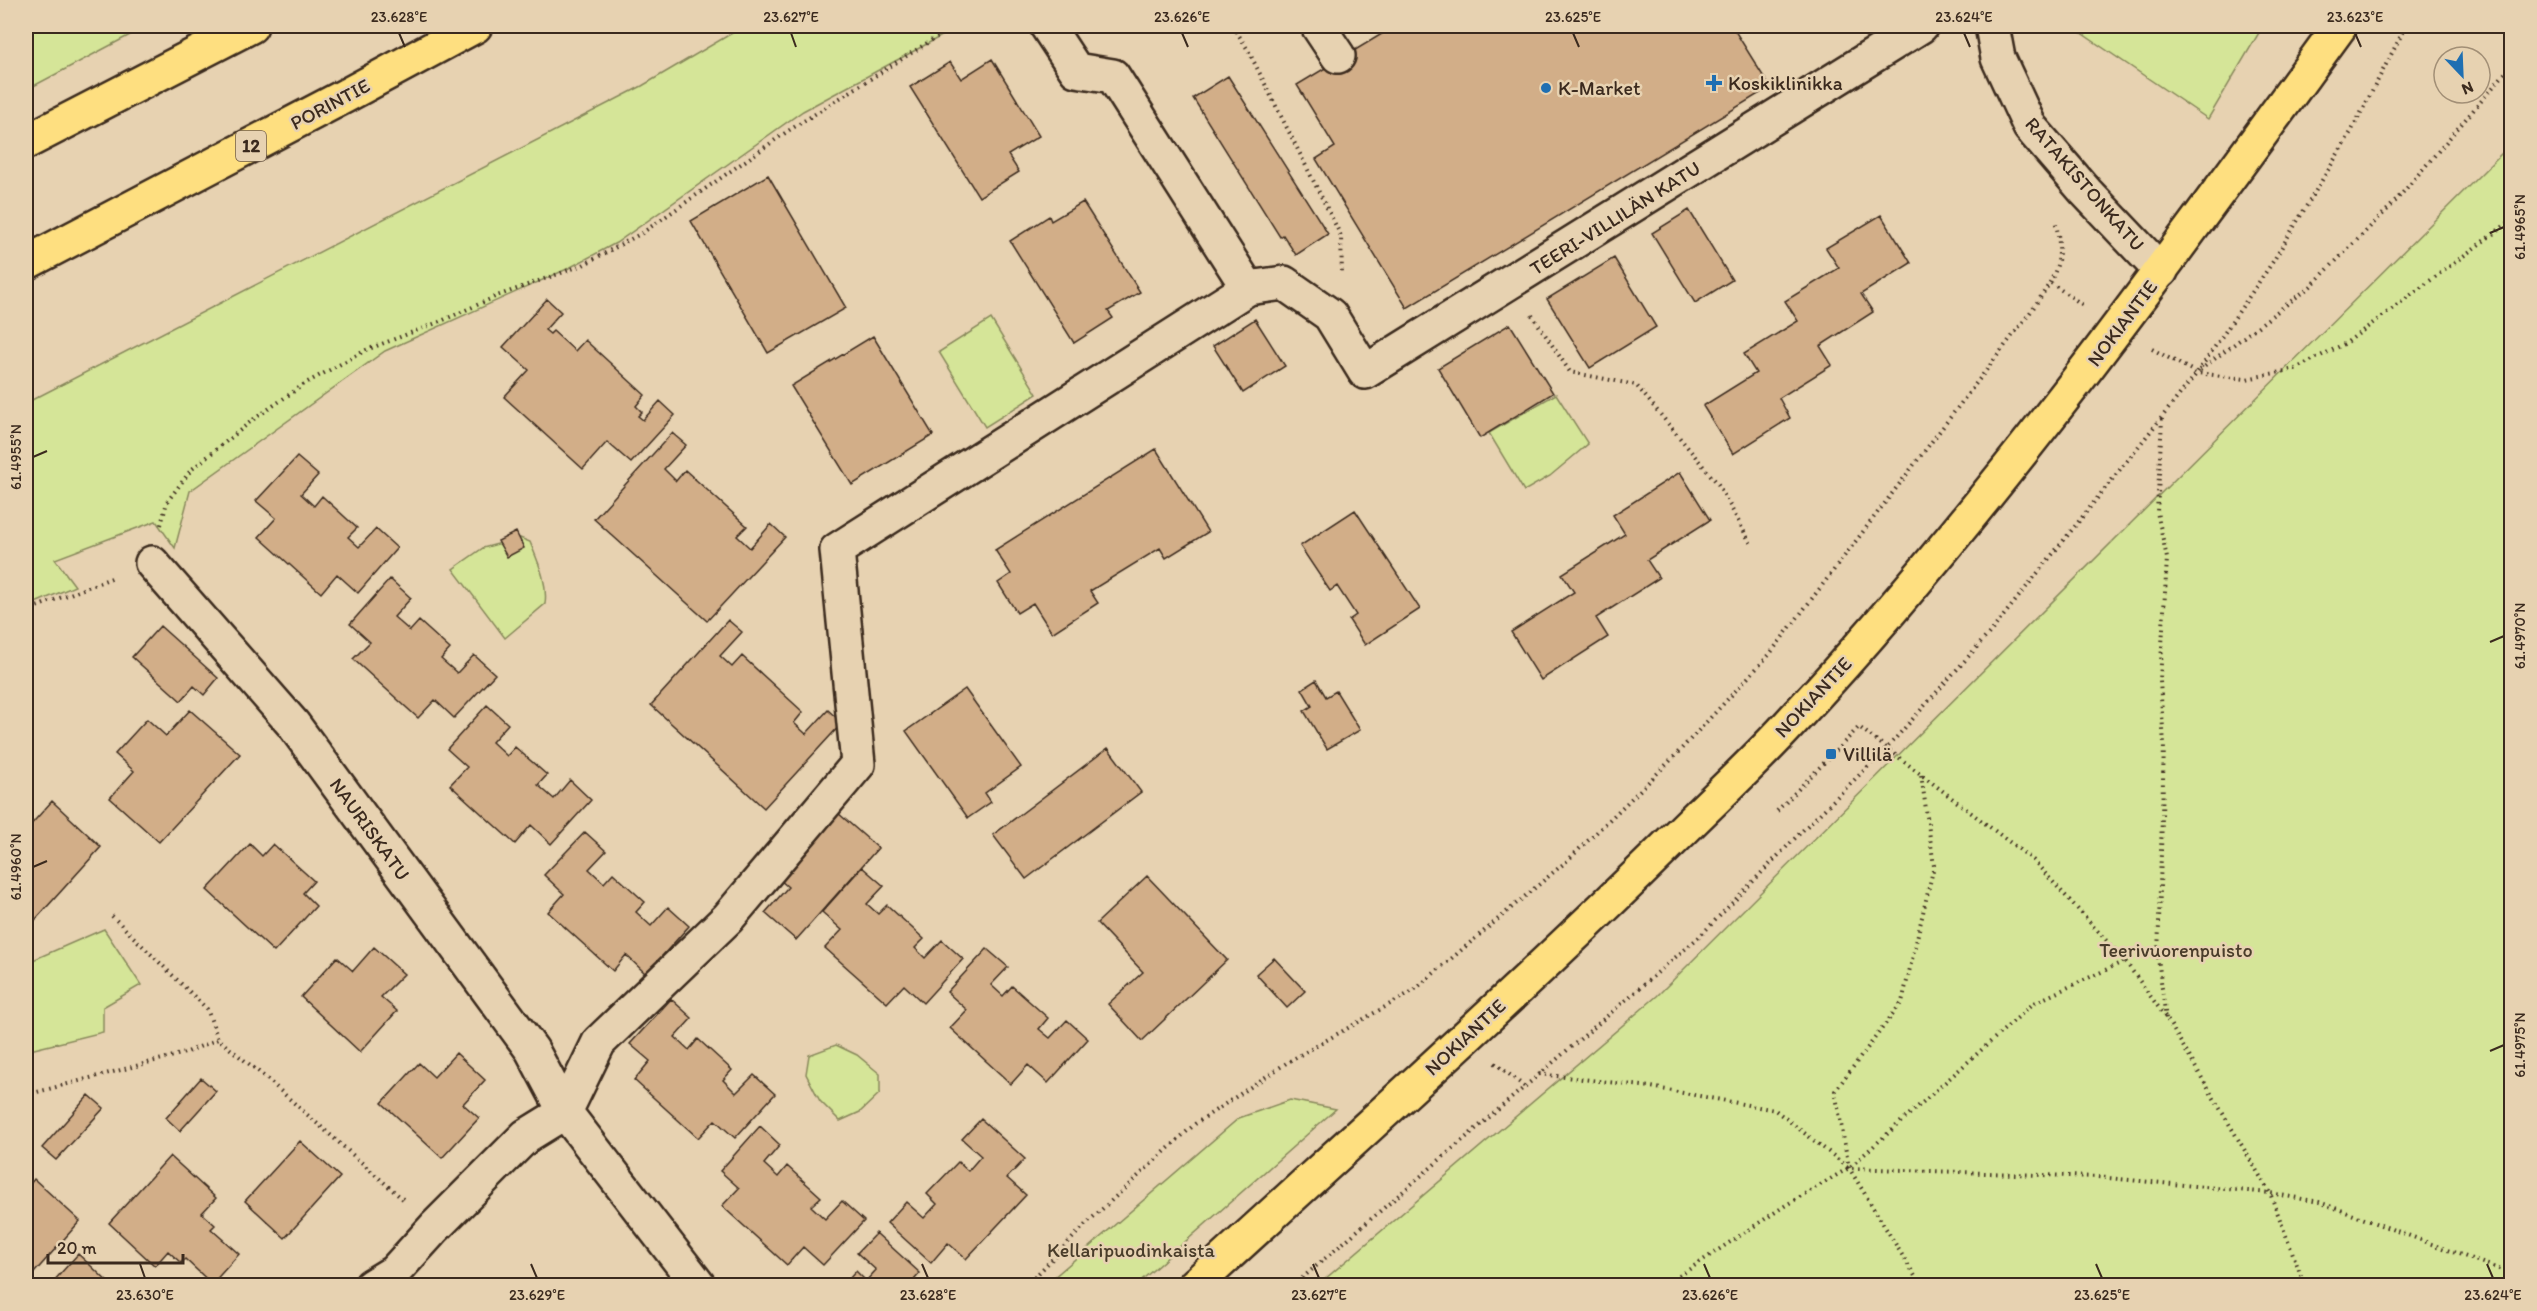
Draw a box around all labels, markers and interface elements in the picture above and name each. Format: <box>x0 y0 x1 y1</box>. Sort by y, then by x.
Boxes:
text: 23.628°E <box>371 8 427 26</box>
text: 23.627°E <box>763 8 819 26</box>
text: 23.626°E <box>1154 8 1210 26</box>
text: 23.625°E <box>1545 8 1601 26</box>
text: 23.624°E <box>1935 8 1993 26</box>
text: 23.623°E <box>2327 8 2383 26</box>
north arrow <box>2432 45 2492 105</box>
place label: Koskiklinikka <box>1728 71 1843 95</box>
street label: PORINTIE <box>286 73 374 135</box>
marker: Koskiklinikka <box>1705 74 1723 92</box>
place label: K-Market <box>1558 76 1641 100</box>
text: N <box>2459 77 2476 99</box>
marker: K-Market <box>1539 81 1553 95</box>
street label: RATAKISTONKATU <box>2020 112 2150 256</box>
road number: 12 <box>236 131 266 161</box>
street label: TEERI-VILLILÄN KATU <box>1525 156 1705 280</box>
text: 61.4965°N <box>2511 194 2529 260</box>
street label: NOKIANTIE <box>2082 275 2162 371</box>
text: 61.4955°N <box>7 424 25 490</box>
text: 61.4970°N <box>2511 603 2529 669</box>
street label: NOKIANTIE <box>1769 652 1857 742</box>
place label: Villilä <box>1843 742 1893 766</box>
marker: Villilä <box>1824 747 1838 761</box>
street label: NAURISKATU <box>325 773 415 885</box>
text: 61.4960°N <box>7 833 25 901</box>
park label: Teerivuorenpuisto <box>2099 938 2253 962</box>
street label: NOKIANTIE <box>1420 993 1510 1081</box>
text: 61.4975°N <box>2511 1012 2529 1078</box>
scale bar <box>48 1227 183 1265</box>
text: 20 m <box>57 1237 97 1259</box>
park label: Kellaripuodinkaista <box>1047 1238 1216 1262</box>
text: 23.630°E <box>116 1286 174 1304</box>
text: 23.629°E <box>509 1286 565 1304</box>
text: 23.628°E <box>900 1286 956 1304</box>
text: 23.627°E <box>1291 1286 1347 1304</box>
text: 23.626°E <box>1682 1286 1738 1304</box>
text: 23.625°E <box>2074 1286 2130 1304</box>
text: 23.624°E <box>2464 1286 2522 1304</box>

